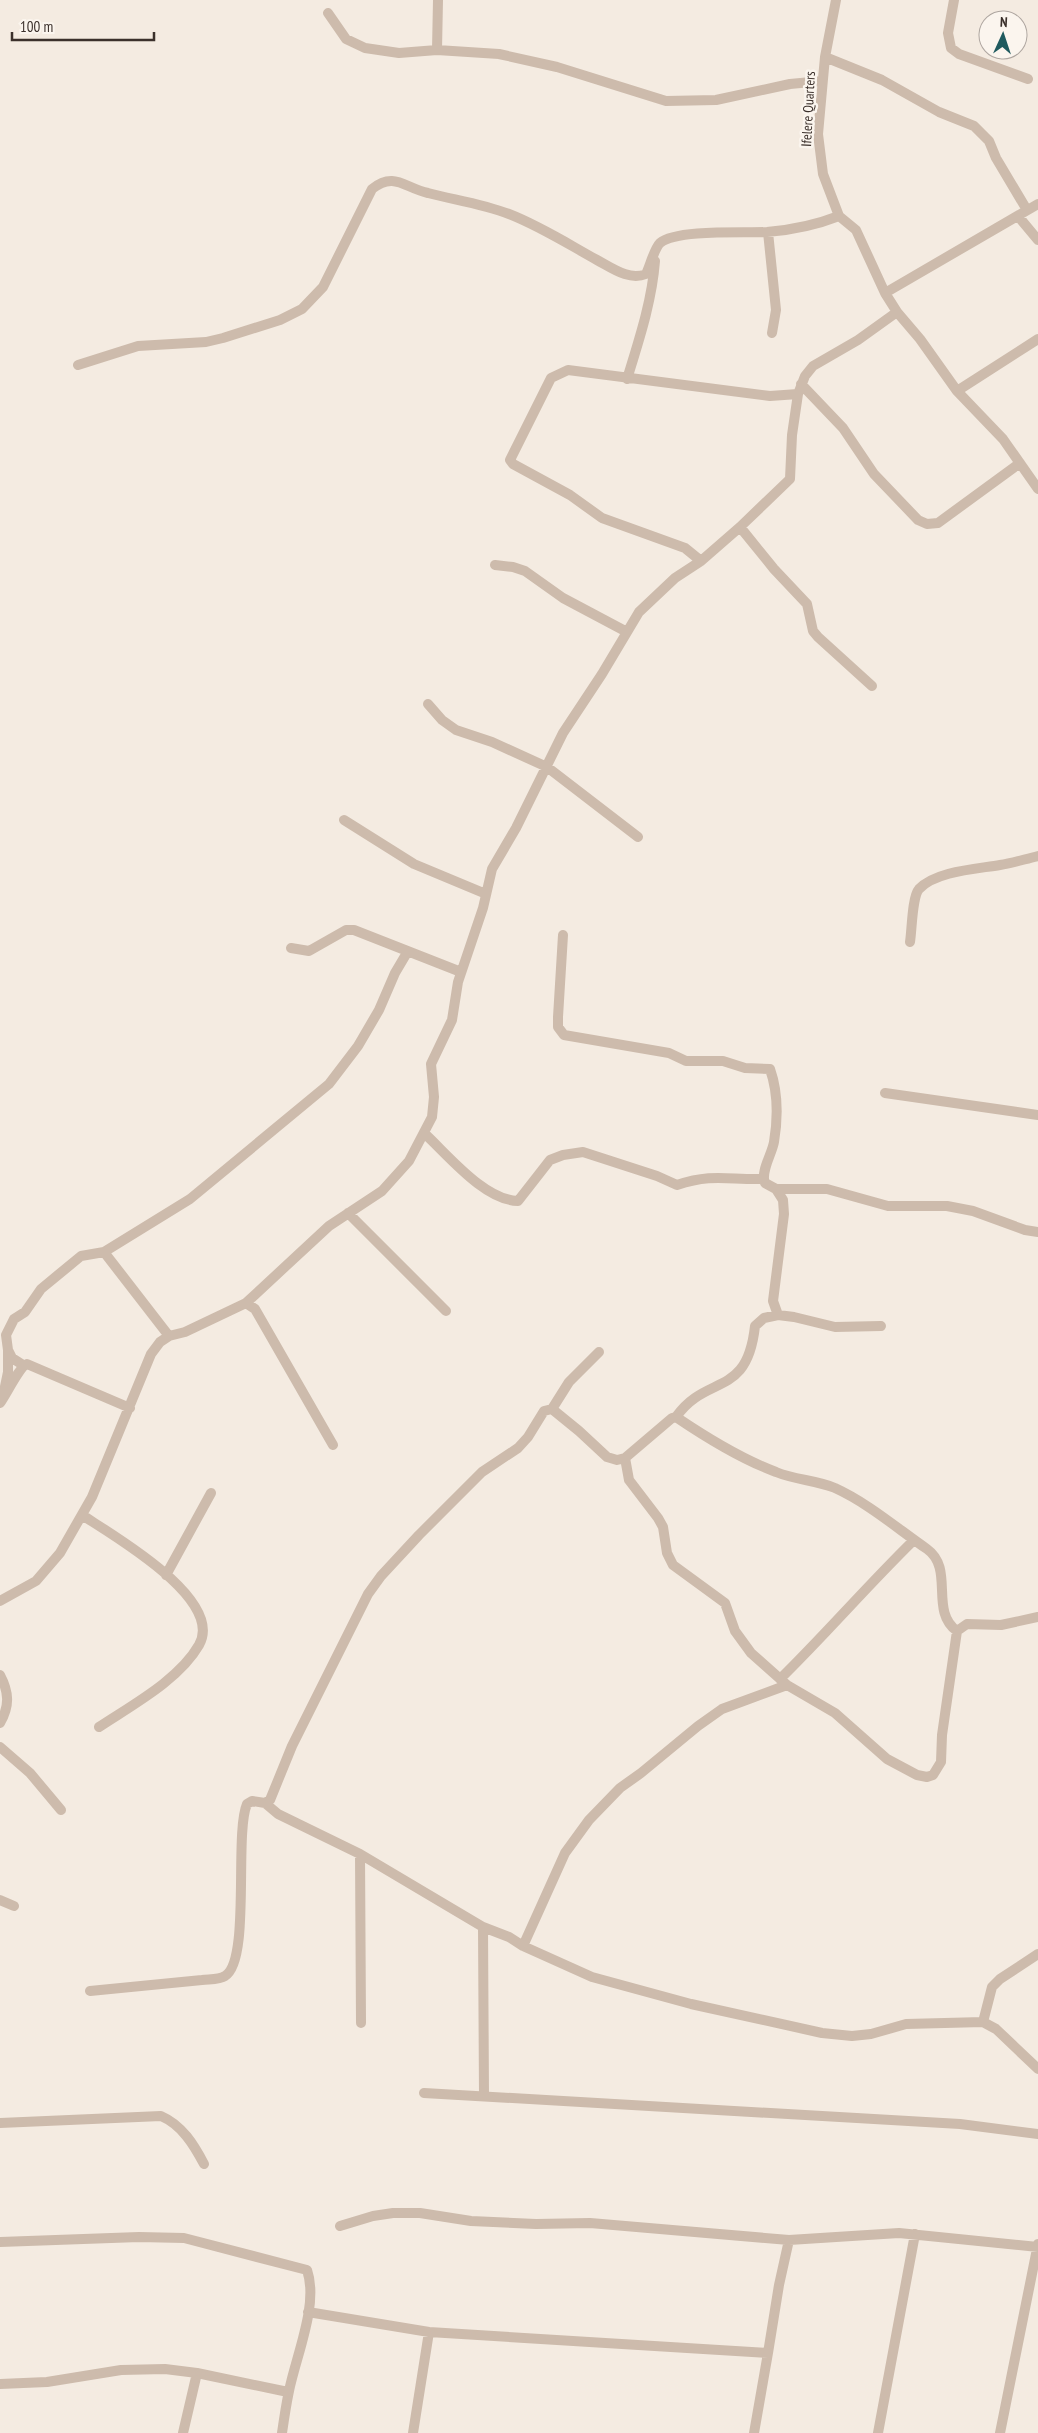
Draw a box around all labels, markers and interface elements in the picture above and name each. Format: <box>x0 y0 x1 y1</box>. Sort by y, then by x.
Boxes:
scale bar <box>12 10 155 42</box>
north arrow <box>978 10 1028 60</box>
text: N <box>999 13 1008 31</box>
text: 100 m <box>20 17 53 36</box>
street label: Ifelere Quarters <box>797 70 819 147</box>

